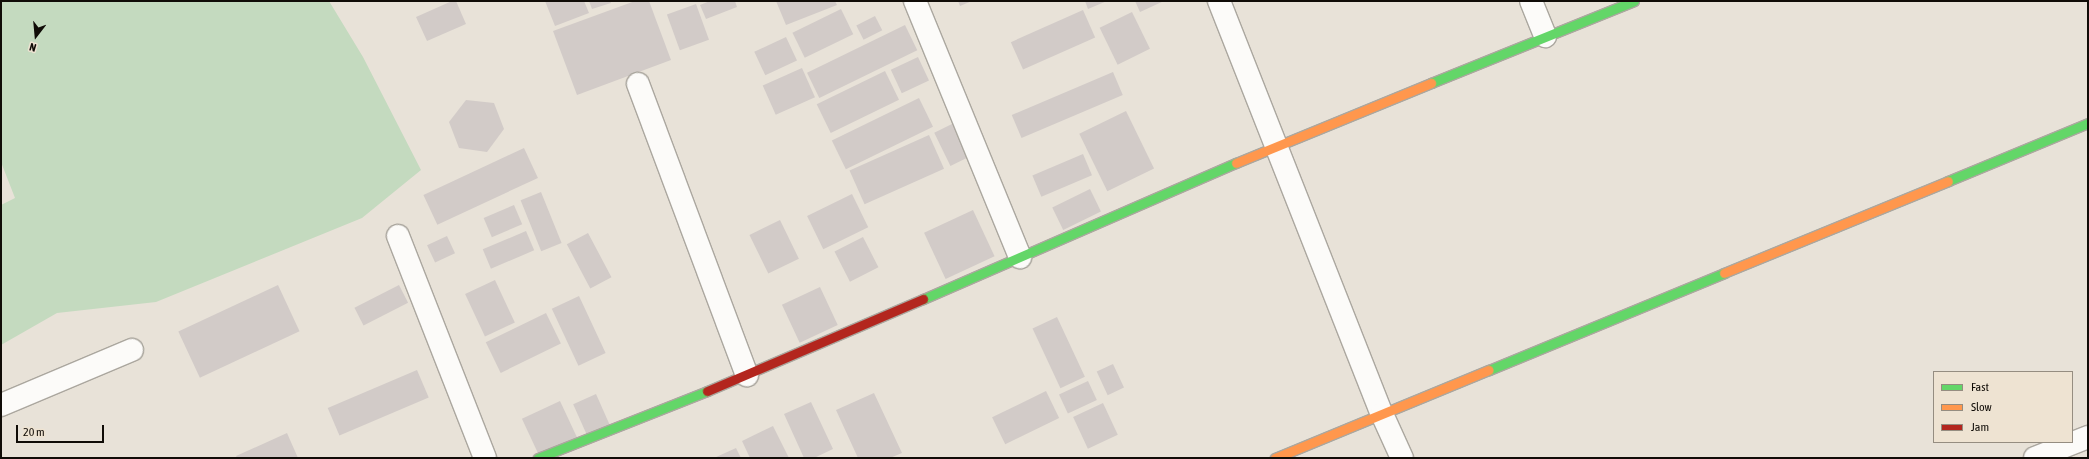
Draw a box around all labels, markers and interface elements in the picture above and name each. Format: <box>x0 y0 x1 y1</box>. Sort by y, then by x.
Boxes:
north arrow <box>16 16 56 56</box>
text: N <box>28 41 37 54</box>
legend <box>1933 371 2073 443</box>
text: Fast <box>1971 380 1989 394</box>
text: Slow <box>1971 400 1992 414</box>
scale bar <box>18 417 106 443</box>
text: Jam <box>1971 420 1989 434</box>
text: 20 m <box>23 425 45 439</box>

